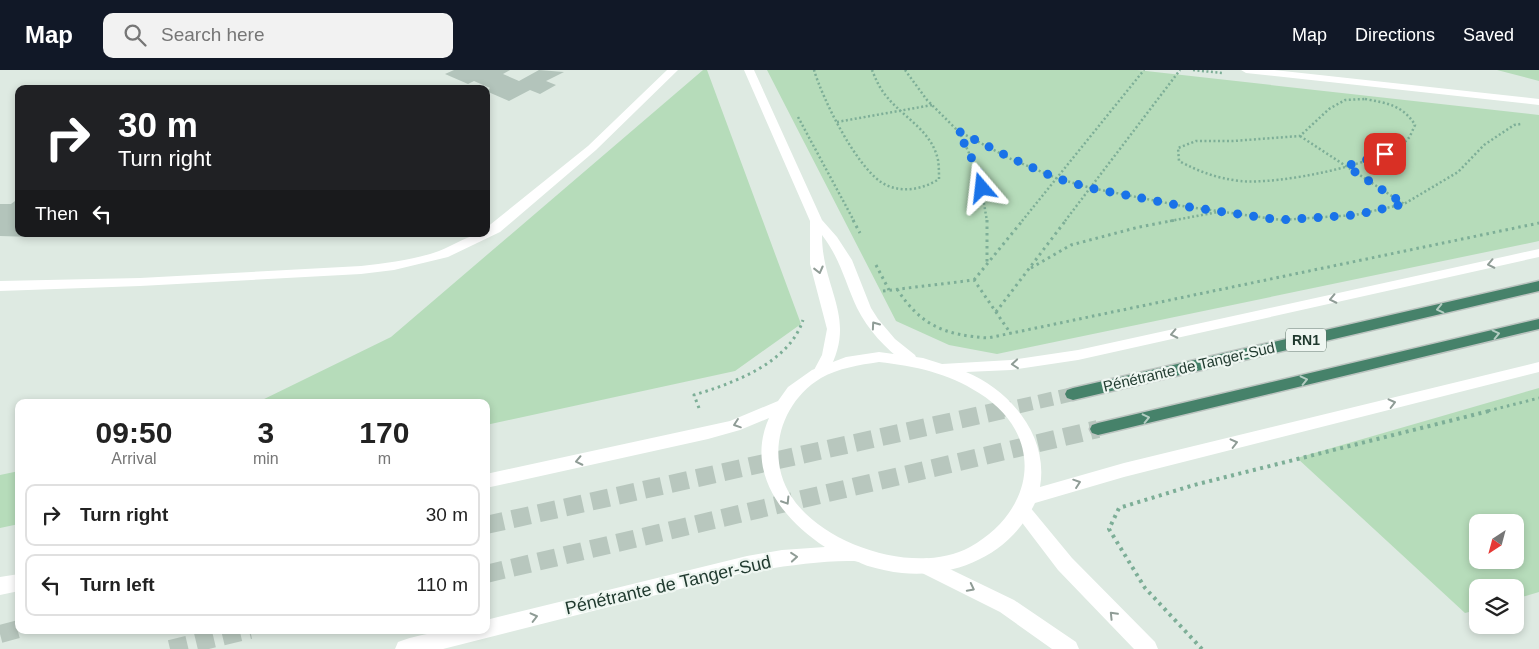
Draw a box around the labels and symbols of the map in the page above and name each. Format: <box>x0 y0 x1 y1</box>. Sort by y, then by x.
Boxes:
pin <box>1364 133 1406 175</box>
position arrow <box>955 161 1007 213</box>
one-way arrow <box>1487 258 1496 268</box>
one-way arrow <box>813 265 824 274</box>
one-way arrow <box>1328 293 1337 304</box>
one-way arrow <box>1436 303 1445 314</box>
one-way arrow <box>872 321 881 331</box>
one-way arrow <box>1170 328 1179 339</box>
road number: RN1 <box>1286 328 1326 352</box>
one-way arrow <box>1491 329 1500 340</box>
street label: Pénétrante de Tanger-Sud <box>1101 338 1276 395</box>
one-way arrow <box>1010 358 1018 369</box>
one-way arrow <box>1299 375 1308 386</box>
one-way arrow <box>1387 399 1395 409</box>
one-way arrow <box>1141 413 1150 424</box>
one-way arrow <box>733 418 742 428</box>
one-way arrow <box>1229 438 1237 448</box>
one-way arrow <box>575 456 583 466</box>
one-way arrow <box>1072 479 1080 489</box>
one-way arrow <box>780 495 789 505</box>
north arrow <box>1469 514 1524 569</box>
street label: Pénétrante de Tanger-Sud <box>563 552 773 618</box>
one-way arrow <box>790 552 798 563</box>
one-way arrow <box>965 582 974 592</box>
one-way arrow <box>529 612 538 623</box>
one-way arrow <box>1110 612 1119 621</box>

